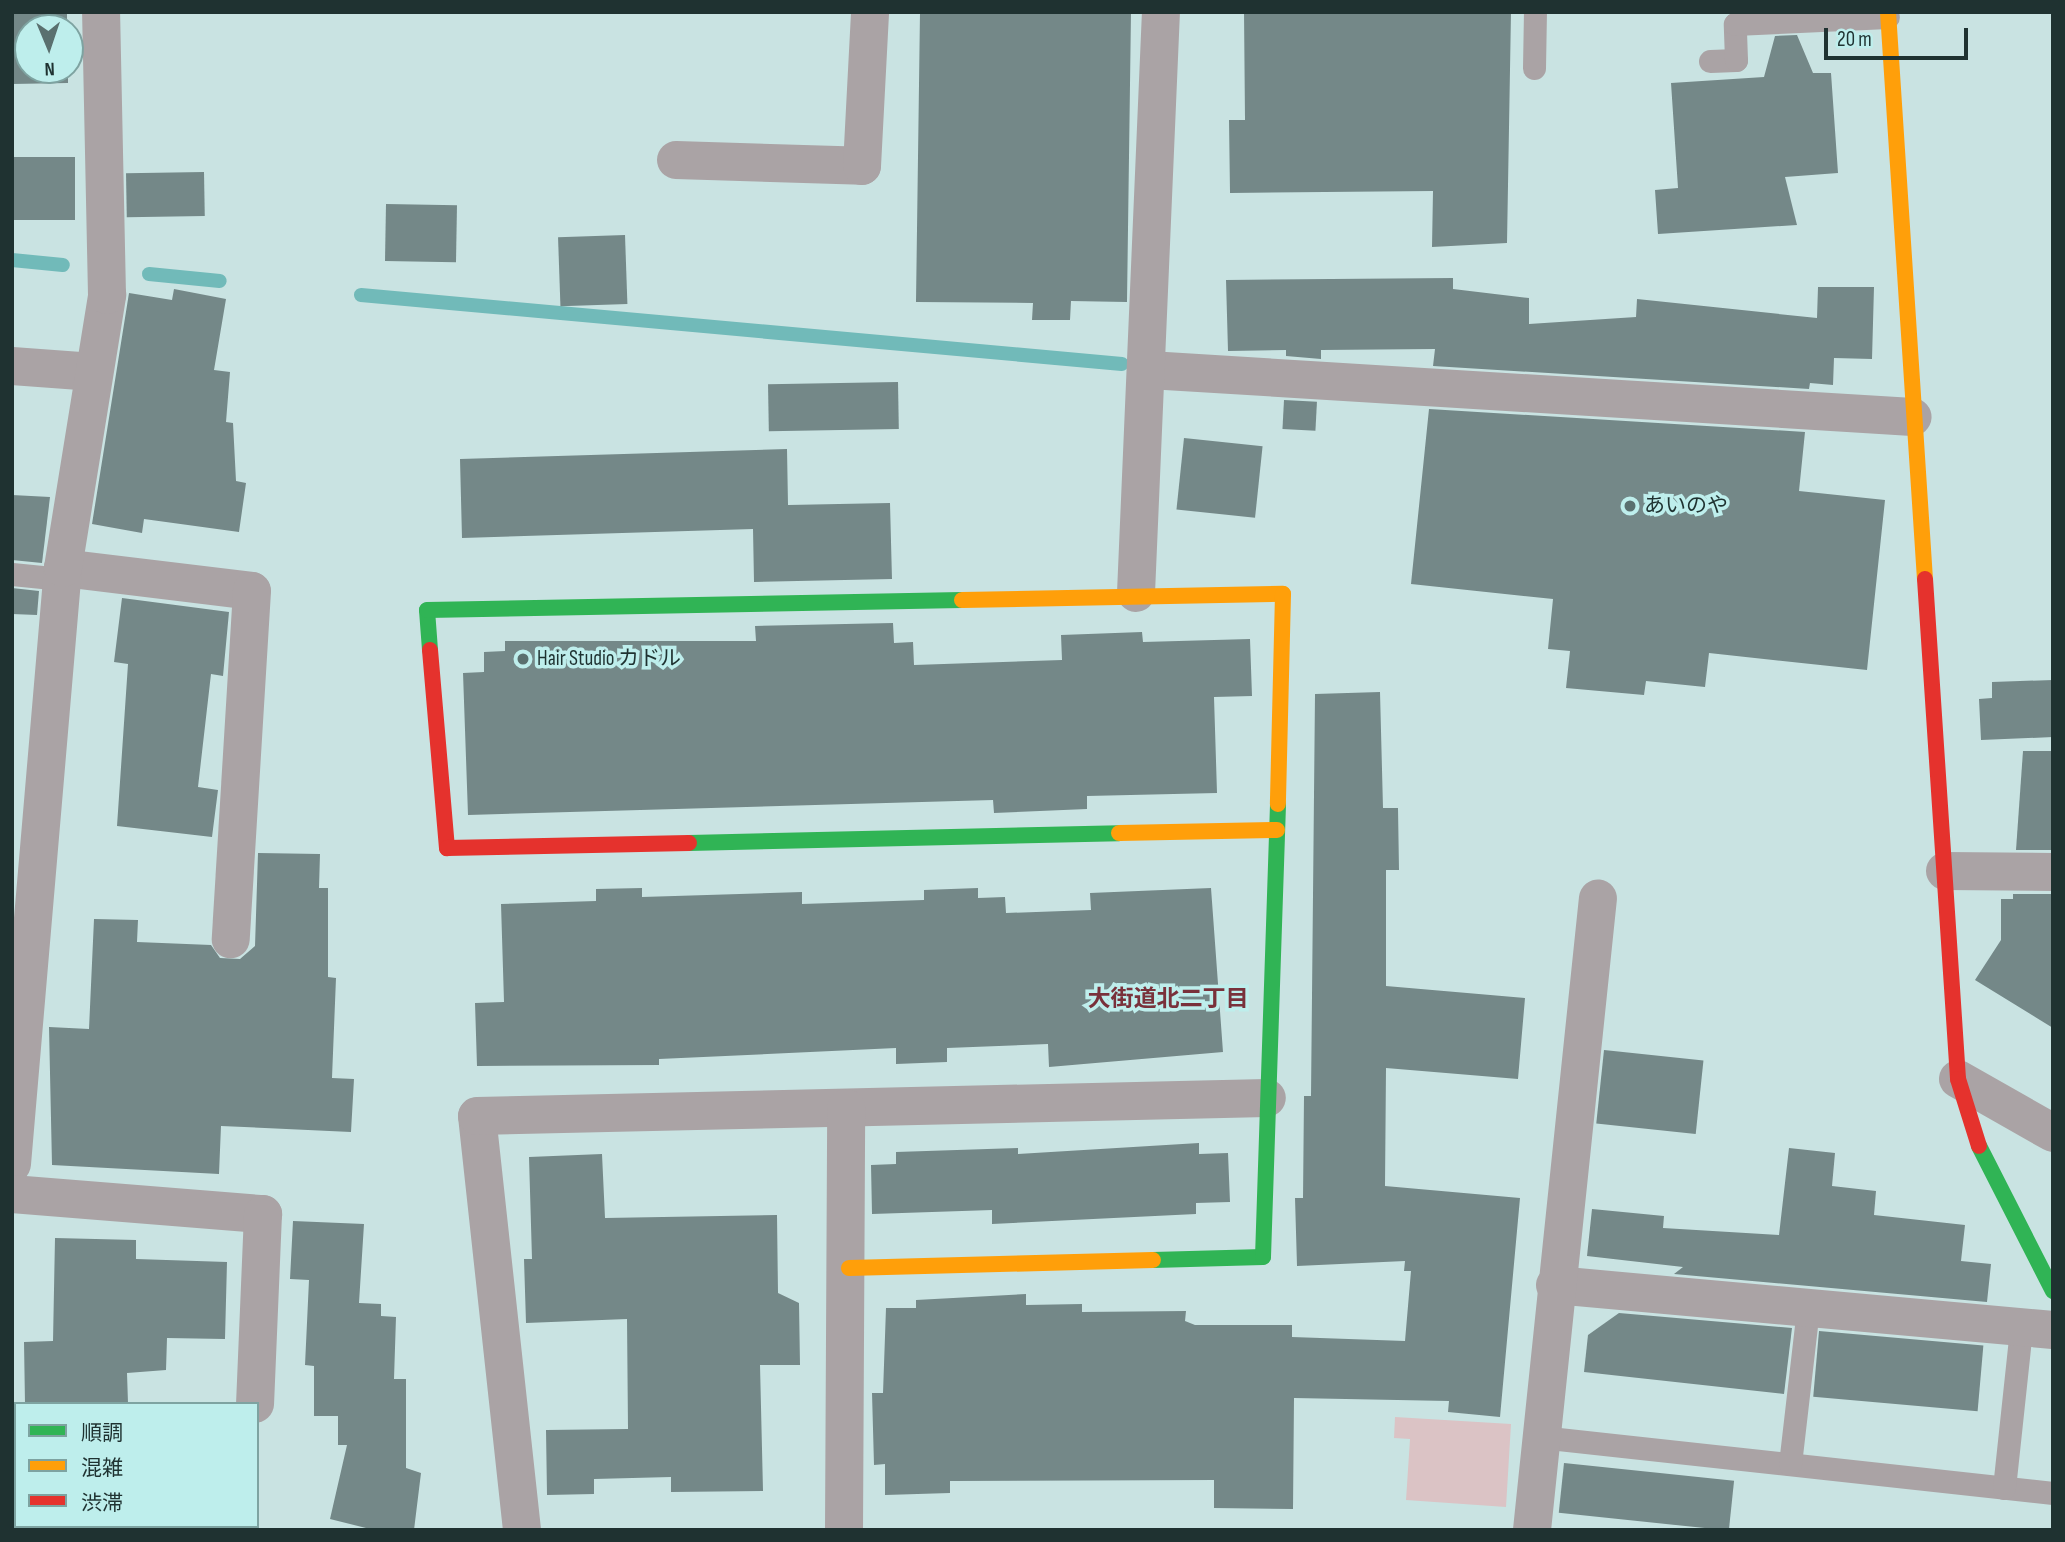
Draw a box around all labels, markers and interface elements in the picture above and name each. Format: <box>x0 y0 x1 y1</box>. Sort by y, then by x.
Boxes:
north arrow <box>14 14 84 84</box>
scale bar <box>1827 14 1970 58</box>
text: 20 m <box>1837 27 1872 52</box>
text: N <box>44 57 55 80</box>
place label: あいのや <box>1644 493 1728 519</box>
marker: あいのや <box>1622 498 1638 514</box>
place label: Hair Studio カドル <box>537 646 681 672</box>
marker: Hair Studio カドル <box>515 651 531 667</box>
district label: 大街道北二丁目 <box>1088 985 1248 1013</box>
legend <box>14 1402 259 1528</box>
text: 順調 <box>81 1421 123 1446</box>
text: 混雑 <box>81 1456 123 1481</box>
text: 渋滞 <box>81 1491 123 1516</box>

